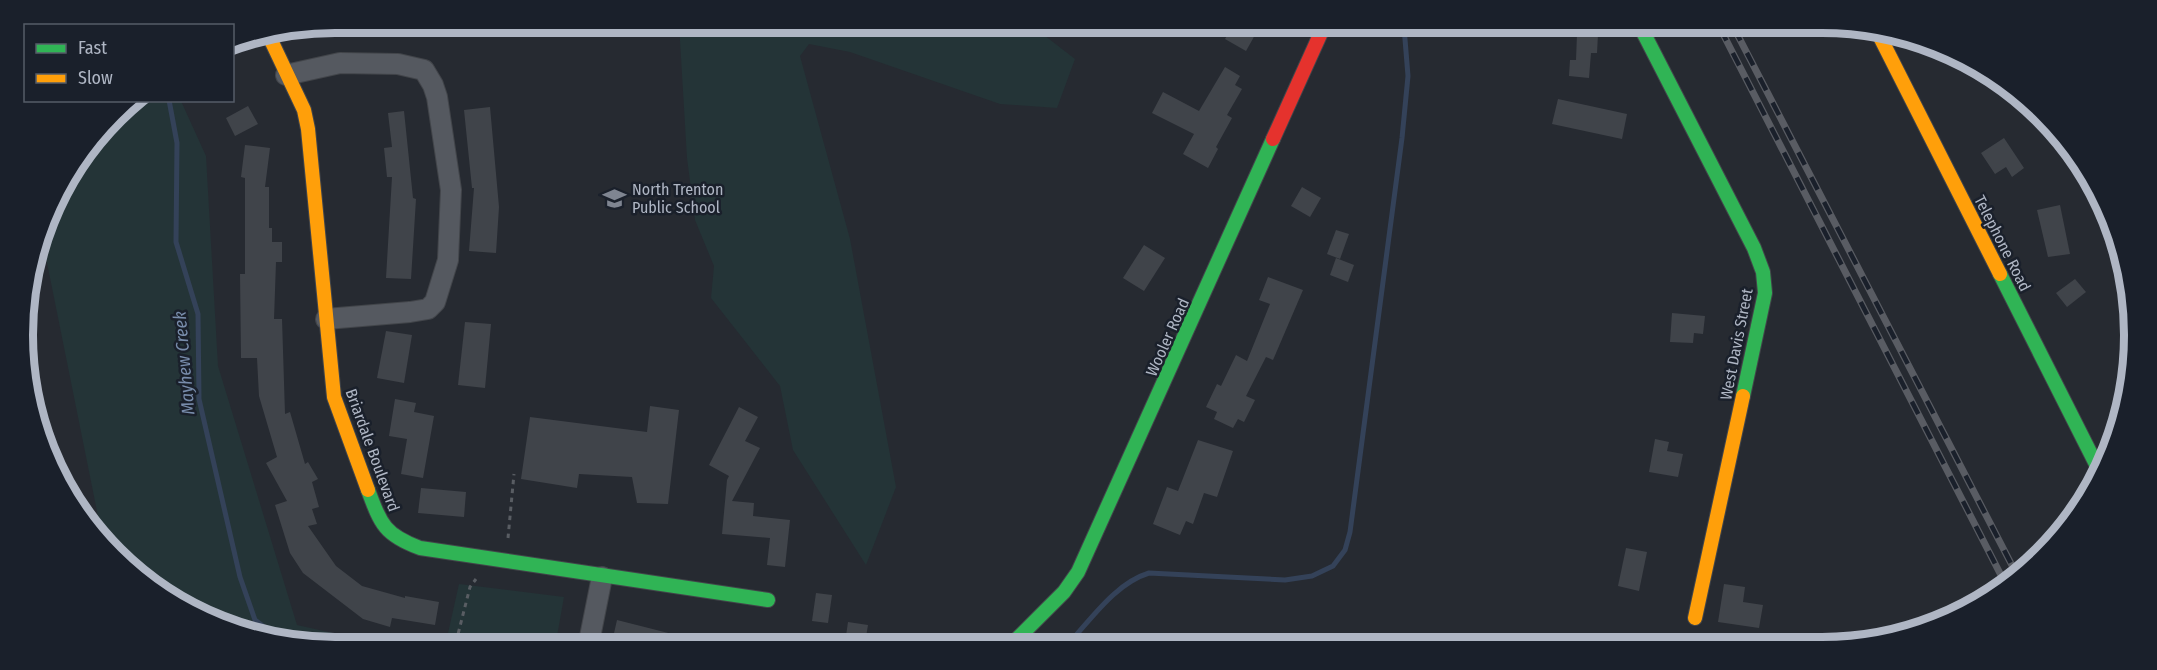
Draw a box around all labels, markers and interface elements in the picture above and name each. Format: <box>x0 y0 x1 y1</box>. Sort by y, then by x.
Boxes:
legend <box>24 24 234 102</box>
text: Fast <box>78 37 107 59</box>
text: Slow <box>78 67 113 89</box>
place label: North Trenton Public School <box>632 180 723 217</box>
school or university icon: North Trenton Public School <box>601 185 627 211</box>
street label: Telephone Road <box>1970 192 2035 294</box>
street label: West Davis Street <box>1716 286 1757 402</box>
street label: Wooler Road <box>1142 295 1193 379</box>
water label: Mayhew Creek <box>168 310 199 416</box>
street label: Briardale Boulevard <box>341 386 404 514</box>

